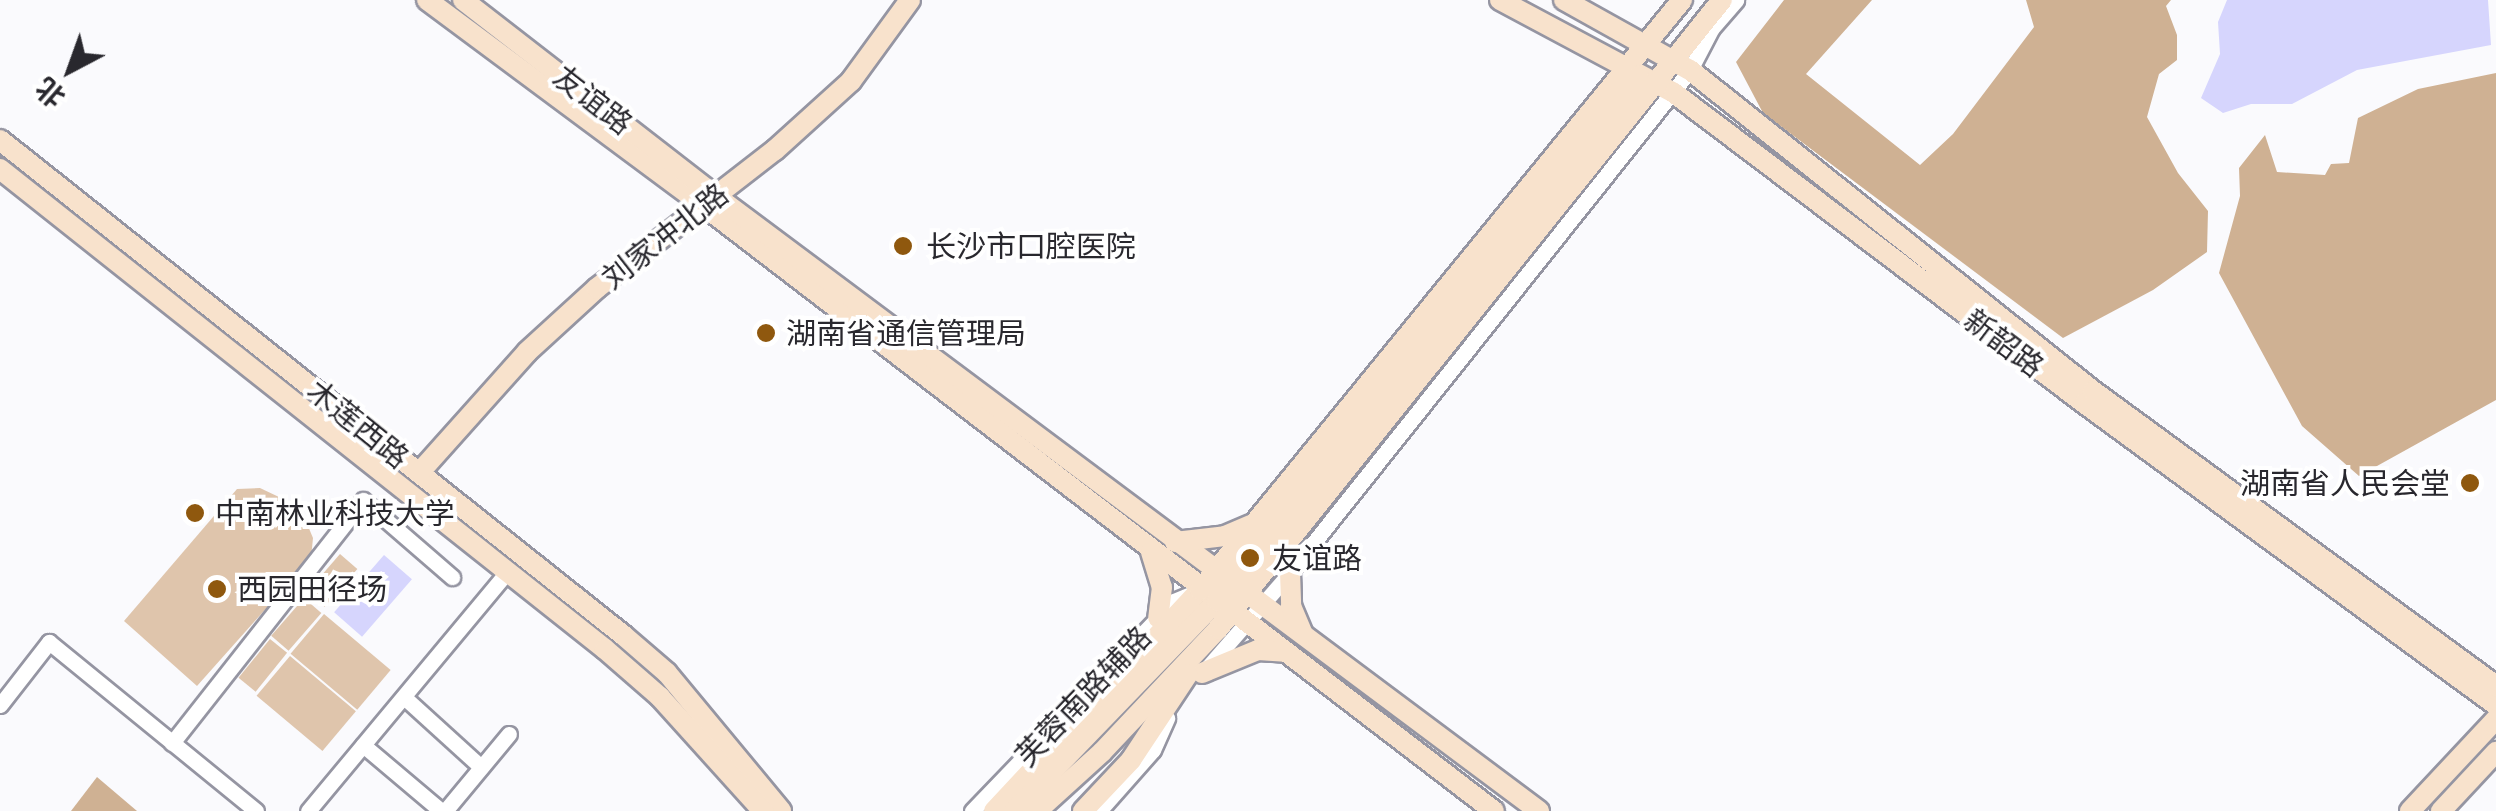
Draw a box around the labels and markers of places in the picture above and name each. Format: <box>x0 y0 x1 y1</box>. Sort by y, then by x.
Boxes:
place label: 长沙市口腔医院 <box>926 228 1136 264</box>
marker: 长沙市口腔医院 <box>890 233 916 259</box>
place label: 湖南省通信管理局 <box>786 315 1026 351</box>
marker: 湖南省通信管理局 <box>755 322 777 344</box>
place label: 湖南省人民会堂 <box>2240 465 2450 501</box>
marker: 湖南省人民会堂 <box>2459 472 2481 494</box>
place label: 中南林业科技大学 <box>215 495 455 531</box>
marker: 中南林业科技大学 <box>184 502 206 524</box>
place label: 友谊路 <box>1272 540 1362 576</box>
marker: 友谊路 <box>1237 545 1263 571</box>
place label: 西园田径场 <box>237 571 387 607</box>
marker: 西园田径场 <box>206 578 228 600</box>

